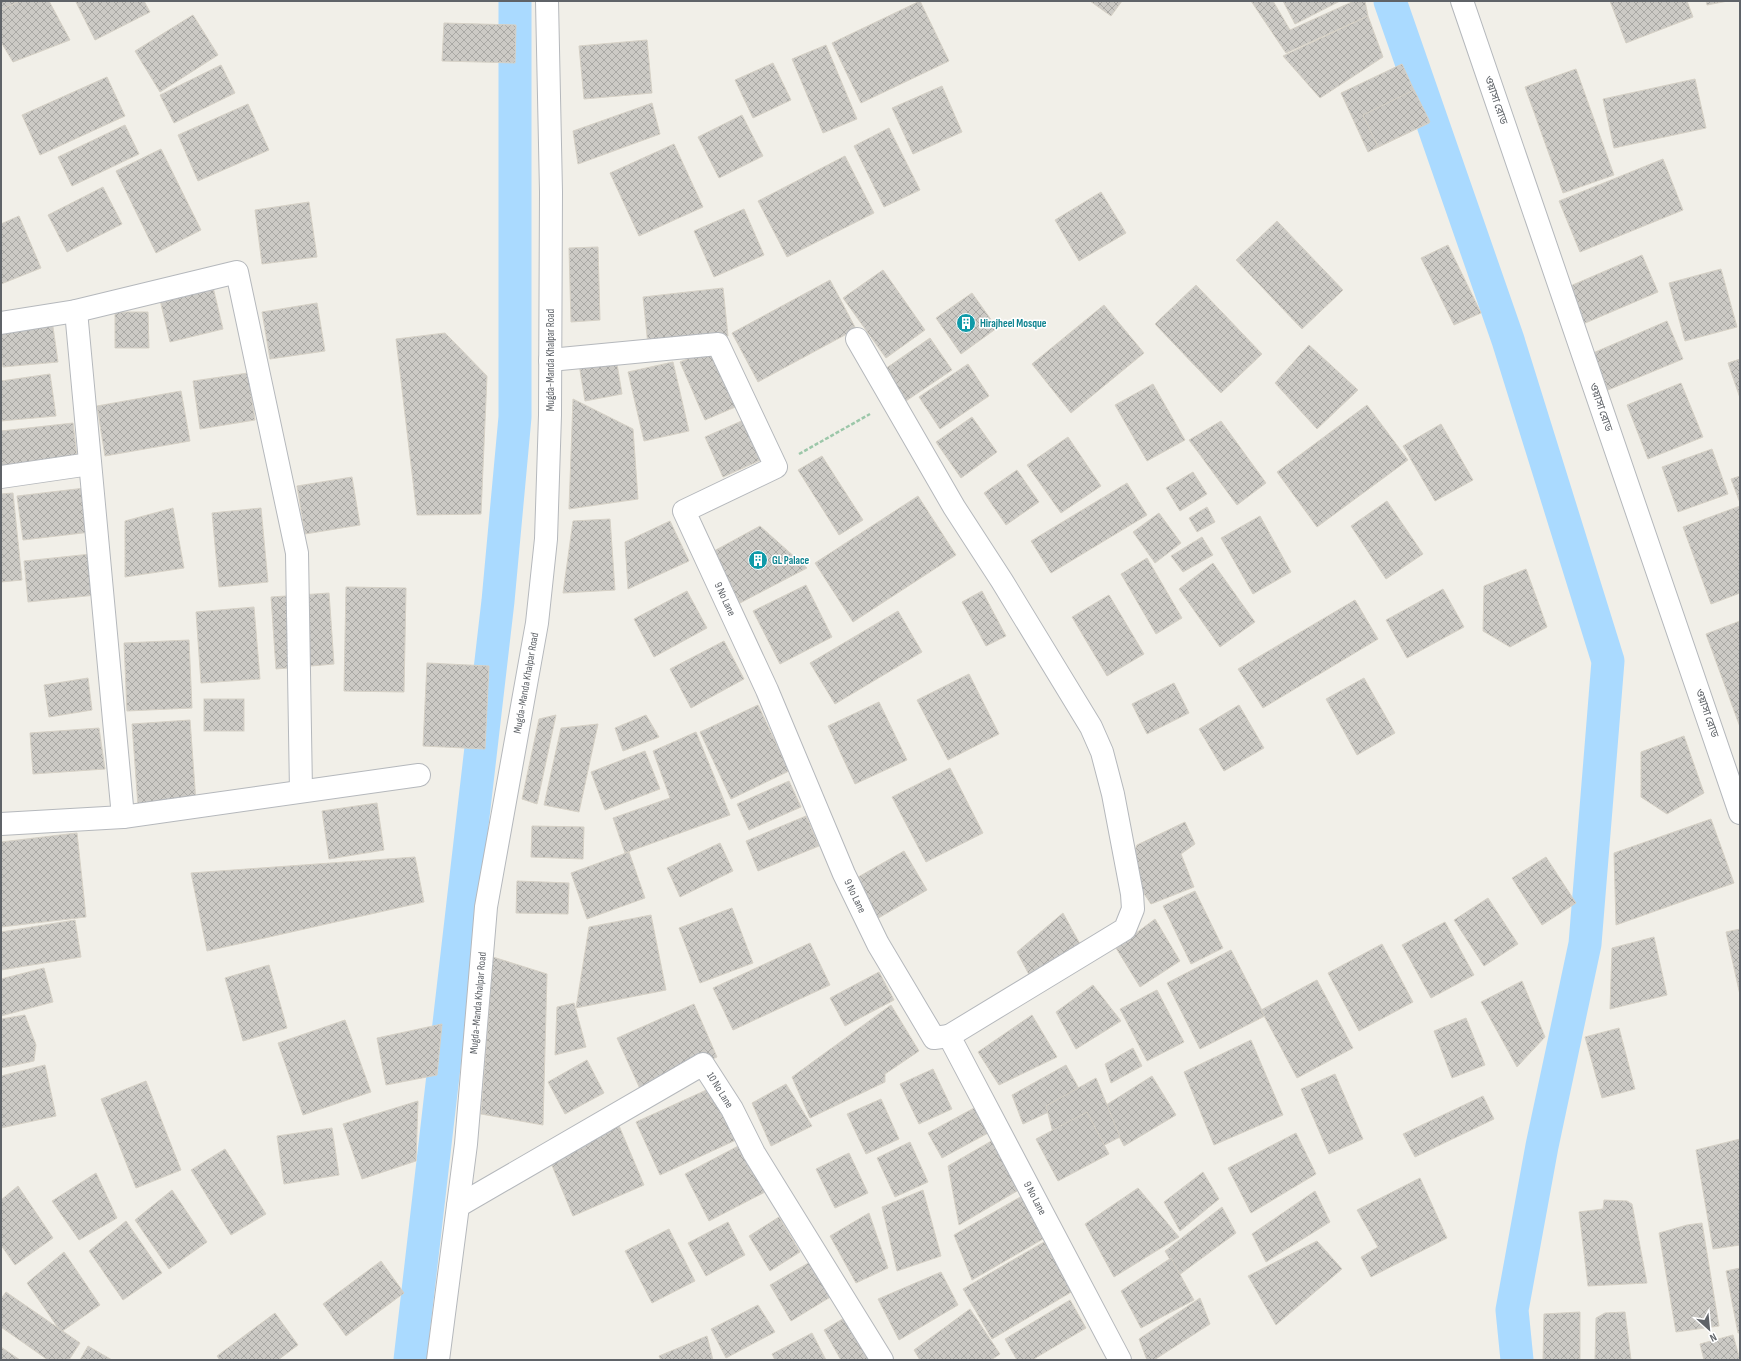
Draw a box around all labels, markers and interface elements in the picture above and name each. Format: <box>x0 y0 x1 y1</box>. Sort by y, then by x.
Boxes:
street label: ওয়াসা রোড <box>1482 74 1510 126</box>
street label: Mugda-Manda Khalpar Road <box>544 308 557 411</box>
building icon: Hirajheel Mosque <box>955 312 977 334</box>
place label: Hirajheel Mosque <box>980 317 1047 330</box>
street label: ওয়াসা রোড <box>1587 381 1615 433</box>
building icon: GL Palace <box>747 549 769 571</box>
place label: GL Palace <box>772 554 810 567</box>
street label: 9 No Lane <box>712 580 738 618</box>
street label: Mugda-Manda Khalpar Road <box>511 631 541 735</box>
street label: ওয়াসা রোড <box>1693 687 1721 739</box>
street label: 9 No Lane <box>841 877 869 915</box>
street label: Mugda-Manda Khalpar Road <box>467 951 489 1055</box>
street label: 10 No Lane <box>704 1070 736 1110</box>
street label: 9 No Lane <box>1021 1179 1049 1217</box>
north arrow <box>1689 1309 1729 1349</box>
text: N <box>1708 1330 1719 1345</box>

